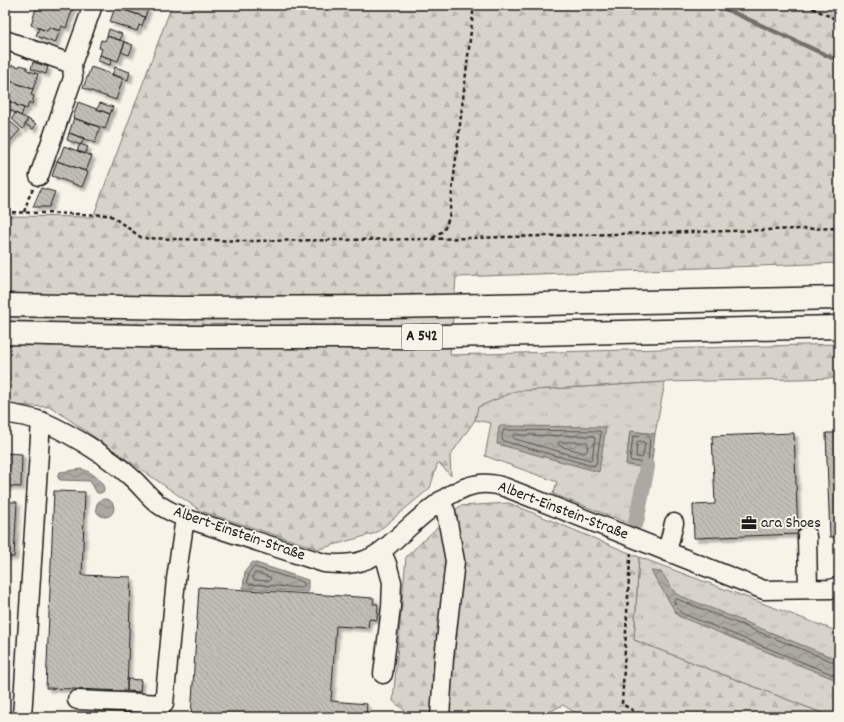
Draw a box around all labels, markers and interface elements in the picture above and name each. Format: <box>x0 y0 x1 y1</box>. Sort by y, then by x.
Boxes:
road number: A 542 <box>402 324 442 350</box>
street label: Albert-Einstein-Straße <box>494 476 632 546</box>
street label: Albert-Einstein-Straße <box>170 501 308 567</box>
place label: ara Shoes <box>761 512 821 535</box>
office icon: ara Shoes <box>740 514 758 532</box>

